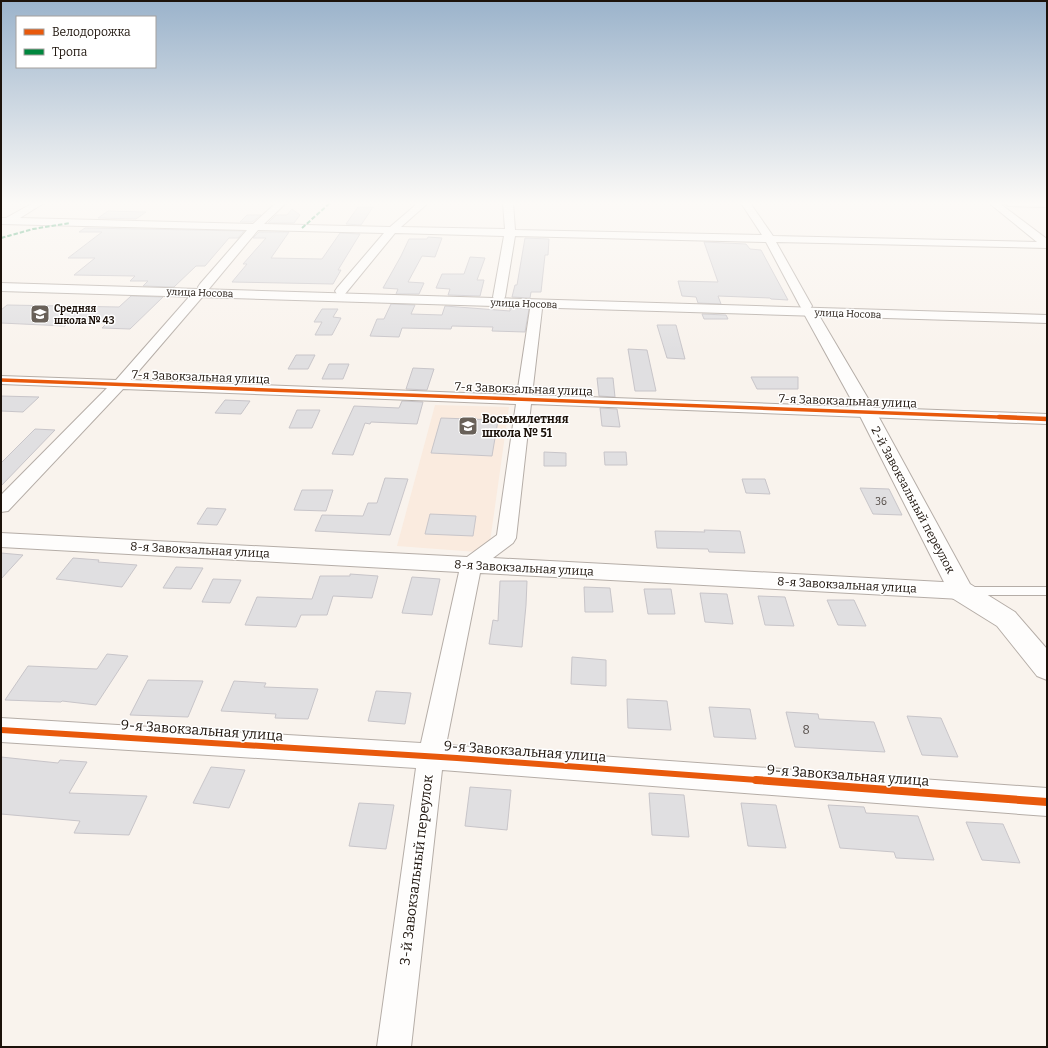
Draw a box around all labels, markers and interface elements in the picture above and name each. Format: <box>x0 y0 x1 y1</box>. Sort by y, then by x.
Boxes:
legend <box>16 16 156 68</box>
text: Велодорожка <box>52 25 131 39</box>
text: Тропа <box>52 45 88 59</box>
street label: улица Носова <box>165 286 234 300</box>
street label: улица Носова <box>489 297 558 311</box>
school or university icon: Средняя школа № 43 <box>29 303 51 325</box>
place label: Средняя школа № 43 <box>54 303 115 327</box>
street label: улица Носова <box>813 307 882 321</box>
street label: 7-я Завокзальная улица <box>132 368 271 386</box>
street label: 7-я Завокзальная улица <box>455 380 594 398</box>
street label: 7-я Завокзальная улица <box>779 392 918 410</box>
place label: Восьмилетняя школа № 51 <box>482 412 569 440</box>
school or university icon: Восьмилетняя школа № 51 <box>457 415 479 437</box>
street label: 2-й Завокзальный переулок <box>868 424 958 576</box>
house number: 36 <box>875 496 887 508</box>
street label: 8-я Завокзальная улица <box>130 539 271 561</box>
street label: 8-я Завокзальная улица <box>454 557 595 579</box>
street label: 8-я Завокзальная улица <box>777 574 918 596</box>
street label: 9-я Завокзальная улица <box>120 716 284 745</box>
house number: 8 <box>802 723 810 737</box>
street label: 9-я Завокзальная улица <box>443 737 607 766</box>
street label: 9-я Завокзальная улица <box>766 761 930 790</box>
street label: 3-й Завокзальный переулок <box>396 773 437 966</box>

